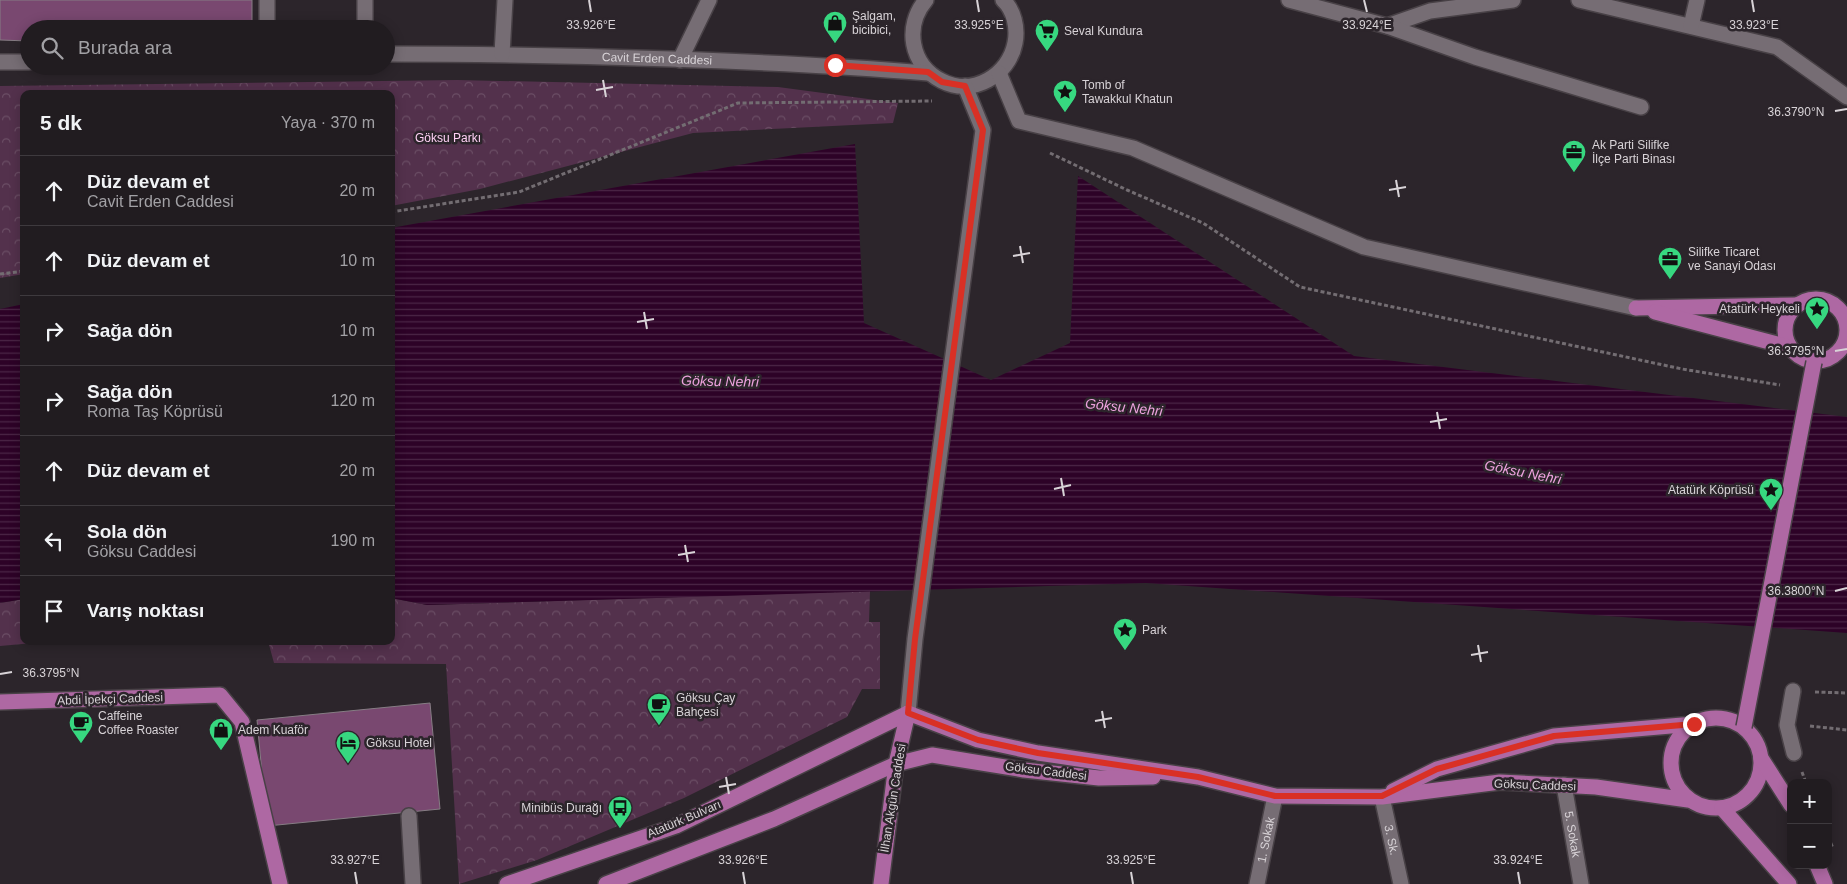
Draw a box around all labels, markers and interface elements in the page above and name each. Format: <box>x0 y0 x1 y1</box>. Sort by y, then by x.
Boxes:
place label: Şalgam, bicibici, <box>852 9 896 37</box>
shop icon: Şalgam, bicibici, <box>822 10 848 44</box>
text: 33.926°E <box>566 18 616 32</box>
text: 33.925°E <box>954 18 1004 32</box>
supermarket icon: Seval Kundura <box>1034 18 1060 52</box>
text: 33.924°E <box>1342 18 1392 32</box>
text: 33.923°E <box>1729 18 1779 32</box>
search box <box>20 20 395 75</box>
place label: Seval Kundura <box>1064 24 1143 38</box>
icon: search <box>38 34 66 62</box>
text: Burada ara <box>78 37 172 58</box>
street label: Cavit Erden Caddesi <box>602 50 712 68</box>
route start <box>824 54 847 77</box>
place label: Tomb of Tawakkul Khatun <box>1082 78 1173 106</box>
place icon: Tomb of Tawakkul Khatun <box>1052 79 1078 113</box>
text: 36.3790°N <box>1768 105 1824 119</box>
text: 5 dk <box>40 111 82 134</box>
text: Yaya · 370 m <box>281 114 375 131</box>
park label: Göksu Parkı <box>415 131 481 145</box>
place label: Ak Parti Silifke İlçe Parti Binası <box>1592 138 1675 166</box>
office icon: Ak Parti Silifke İlçe Parti Binası <box>1561 139 1587 173</box>
text: Düz devam et <box>87 171 209 192</box>
icon: ahead <box>40 177 68 205</box>
text: 20 m <box>339 182 375 199</box>
text: Cavit Erden Caddesi <box>87 193 234 210</box>
place label: Silifke Ticaret ve Sanayi Odası <box>1688 245 1776 273</box>
office icon: Silifke Ticaret ve Sanayi Odası <box>1657 246 1683 280</box>
icon: ahead <box>40 247 68 275</box>
text: Düz devam et <box>87 250 209 271</box>
text: 10 m <box>339 252 375 269</box>
place icon: Atatürk Heykeli <box>1804 296 1830 330</box>
place label: Atatürk Heykeli <box>1719 302 1800 316</box>
icon: right <box>40 317 68 345</box>
text: Sağa dön <box>87 320 173 341</box>
text: 10 m <box>339 322 375 339</box>
text: 36.3795°N <box>1768 344 1824 358</box>
water label: Göksu Nehri <box>681 372 760 390</box>
text: Sağa dön <box>87 381 173 402</box>
icon: right <box>40 387 68 415</box>
text: 120 m <box>331 392 375 409</box>
water label: Göksu Nehri <box>1084 395 1164 419</box>
text: Roma Taş Köprüsü <box>87 403 223 420</box>
icon: ahead <box>40 457 68 485</box>
water label: Göksu Nehri <box>1483 457 1564 487</box>
text: Düz devam et <box>87 460 209 481</box>
text: 20 m <box>339 462 375 479</box>
place icon: Atatürk Köprüsü <box>1758 477 1784 511</box>
place label: Atatürk Köprüsü <box>1668 483 1754 497</box>
text: Sola dön <box>87 521 167 542</box>
icon: left <box>40 527 68 555</box>
text: 190 m <box>331 532 375 549</box>
text: Göksu Caddesi <box>87 543 196 560</box>
text: 36.3800°N <box>1768 584 1824 598</box>
icon: arrive <box>40 597 68 625</box>
text: Varış noktası <box>87 600 204 621</box>
place icon: Park <box>1112 617 1138 651</box>
place label: Park <box>1142 623 1168 637</box>
text: 36.3795°N <box>23 666 79 680</box>
street label: Abdi İpekçi Caddesi <box>57 690 163 708</box>
place label: Göksu Çay Bahçesi <box>676 691 735 719</box>
cafe icon: Göksu Çay Bahçesi <box>646 692 672 726</box>
place label: Caffeine Coffee Roaster <box>98 709 179 737</box>
cafe icon: Caffeine Coffee Roaster <box>68 710 94 744</box>
route end <box>1683 713 1706 736</box>
shop icon: Adem Kuaför <box>208 717 234 751</box>
place label: Adem Kuaför <box>238 723 308 737</box>
hotel icon: Göksu Hotel <box>335 730 361 764</box>
place label: Göksu Hotel <box>366 736 432 750</box>
street label: İlhan Akgün Caddesi <box>877 743 909 853</box>
street label: Göksu Caddesi <box>1004 759 1088 783</box>
street label: Göksu Caddesi <box>1494 777 1576 793</box>
map controls <box>1787 779 1832 869</box>
button: + <box>1787 779 1832 824</box>
bus stop icon: Minibüs Durağı <box>607 795 633 829</box>
street label: Atatürk Bulvarı <box>645 797 723 841</box>
place label: Minibüs Durağı <box>521 801 602 815</box>
street label: 5. Sokak <box>1562 810 1583 859</box>
street label: 1. Sokak <box>1254 815 1278 864</box>
street label: 3. Sk. <box>1381 823 1402 856</box>
button: − <box>1787 824 1832 869</box>
text: 33.927°E <box>330 853 380 867</box>
text: 33.926°E <box>718 853 768 867</box>
text: 33.925°E <box>1106 853 1156 867</box>
text: 33.924°E <box>1493 853 1543 867</box>

